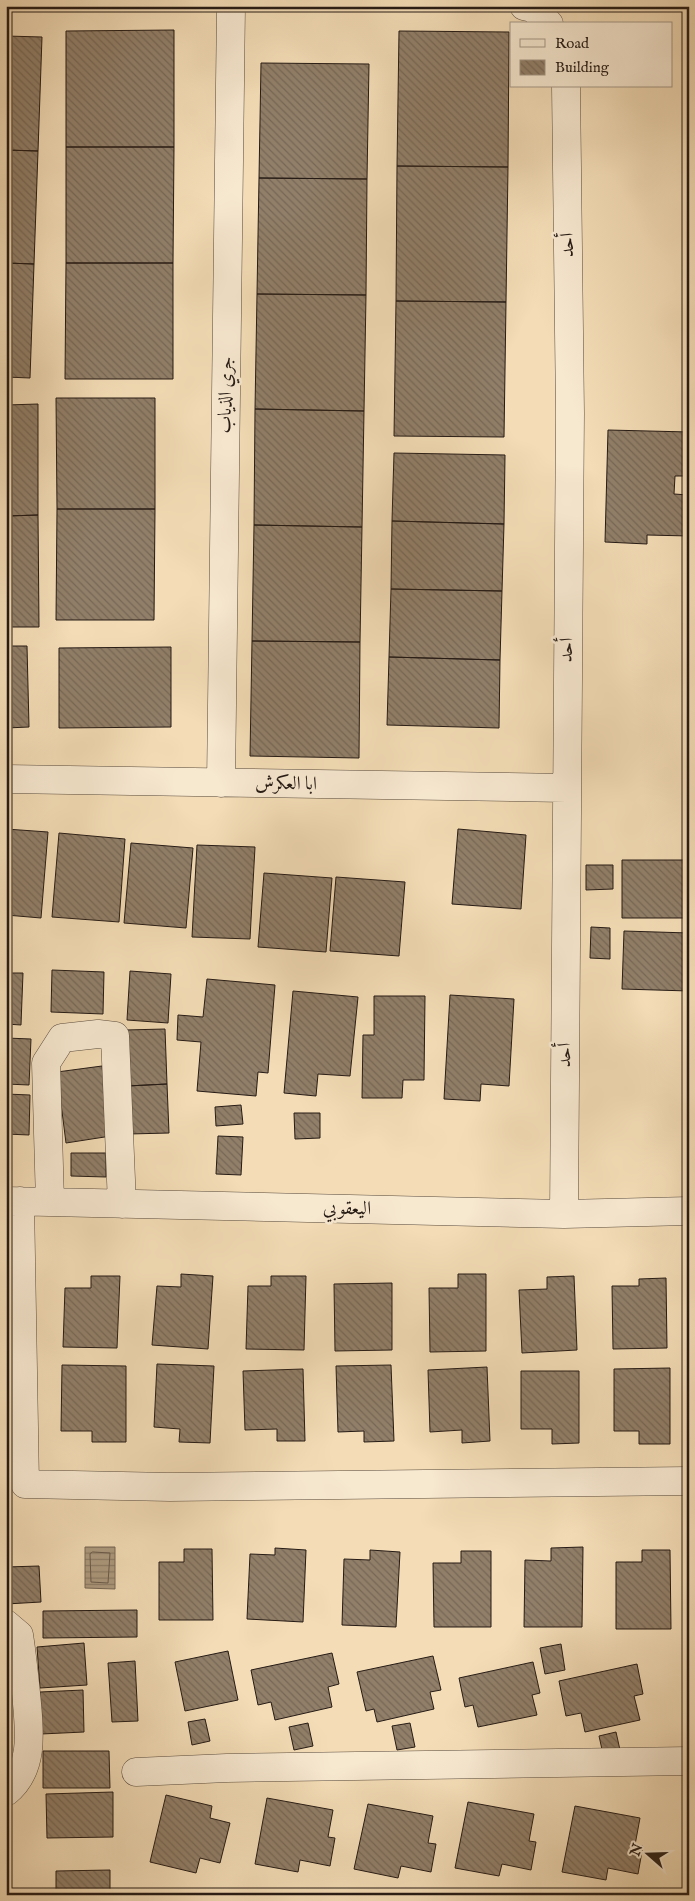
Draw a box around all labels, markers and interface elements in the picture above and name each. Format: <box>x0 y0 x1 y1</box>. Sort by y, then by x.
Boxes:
legend <box>510 22 672 88</box>
text: Road <box>555 34 590 53</box>
text: Building <box>555 58 610 77</box>
street label: أحد <box>554 232 580 258</box>
street label: جري الذياب <box>213 356 241 434</box>
street label: أحد <box>553 637 579 663</box>
street label: ابا العكرش <box>255 771 317 797</box>
street label: أحد <box>551 1042 577 1067</box>
street label: اليعقوبي <box>323 1197 371 1223</box>
north arrow <box>622 1828 672 1878</box>
text: N <box>626 1841 647 1860</box>

